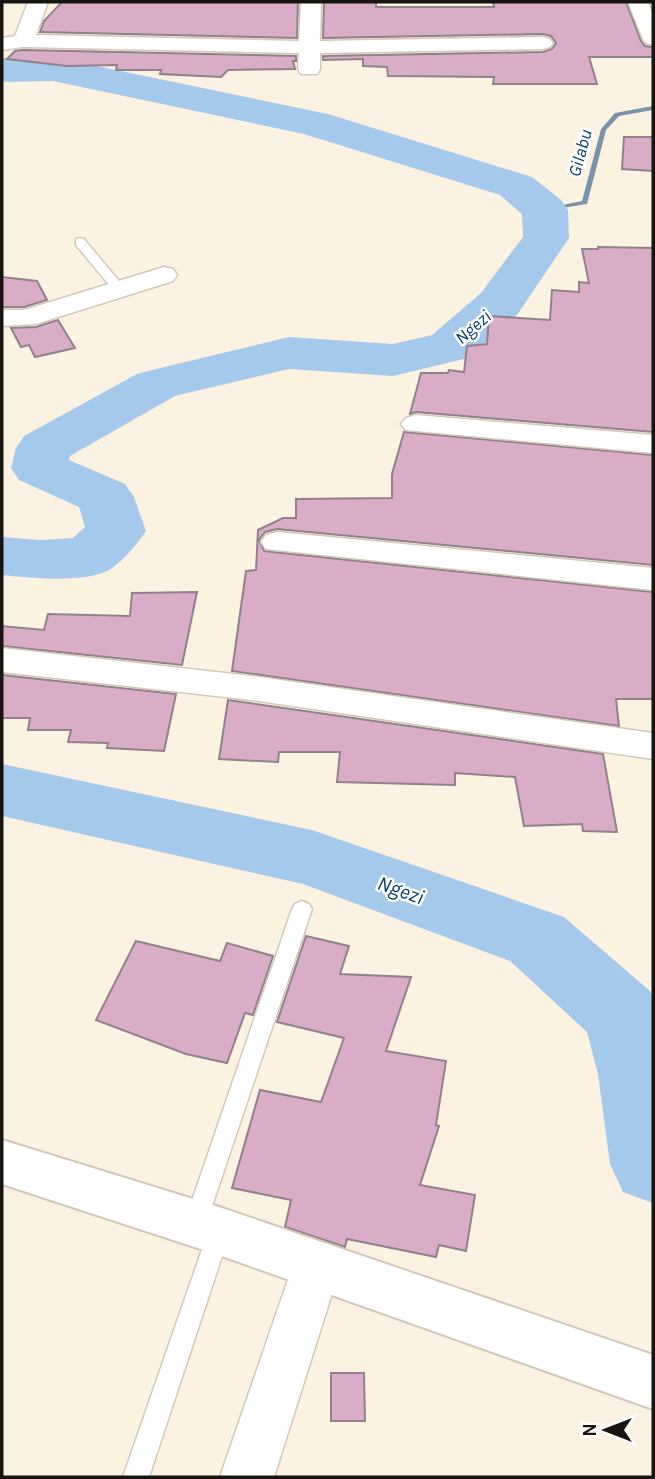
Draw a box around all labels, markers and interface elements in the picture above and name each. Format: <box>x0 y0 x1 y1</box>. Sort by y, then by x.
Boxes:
water label: Gilabu <box>563 127 597 179</box>
water label: Ngezi <box>450 305 496 349</box>
water label: Ngezi <box>374 871 428 910</box>
north arrow <box>571 1395 641 1465</box>
text: N <box>579 1423 601 1437</box>

